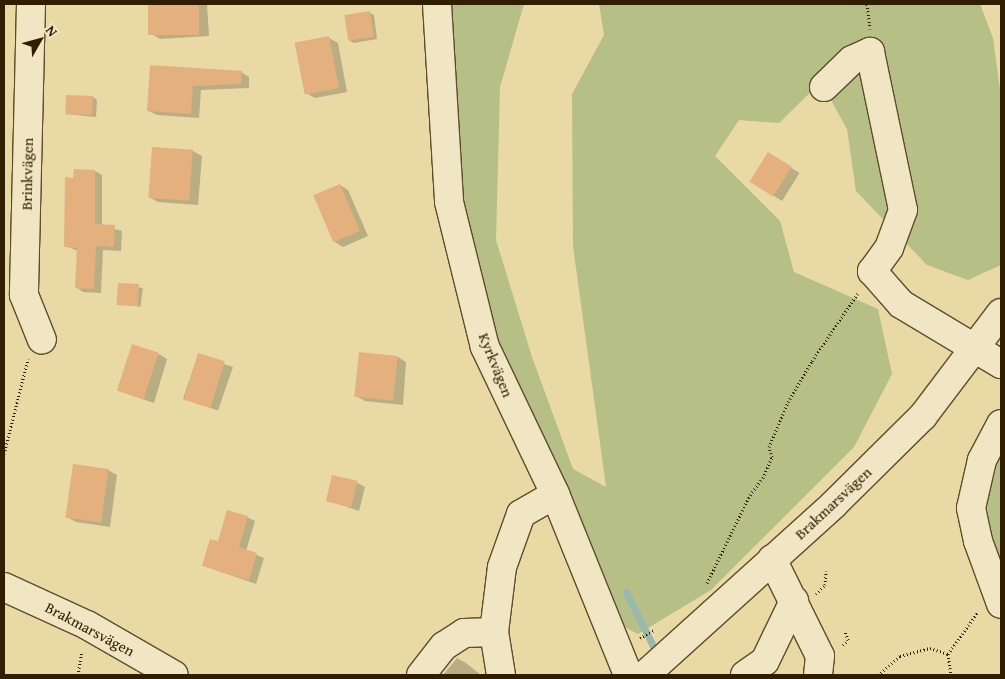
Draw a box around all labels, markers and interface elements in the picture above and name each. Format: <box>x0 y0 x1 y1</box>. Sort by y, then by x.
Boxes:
north arrow <box>15 15 65 65</box>
text: N <box>41 21 63 41</box>
street label: Brinkvägen <box>17 138 37 210</box>
street label: Kyrkvägen <box>475 330 517 400</box>
street label: Brakmarsvägen <box>791 463 875 543</box>
street label: Brakmarsvägen <box>42 598 138 660</box>

